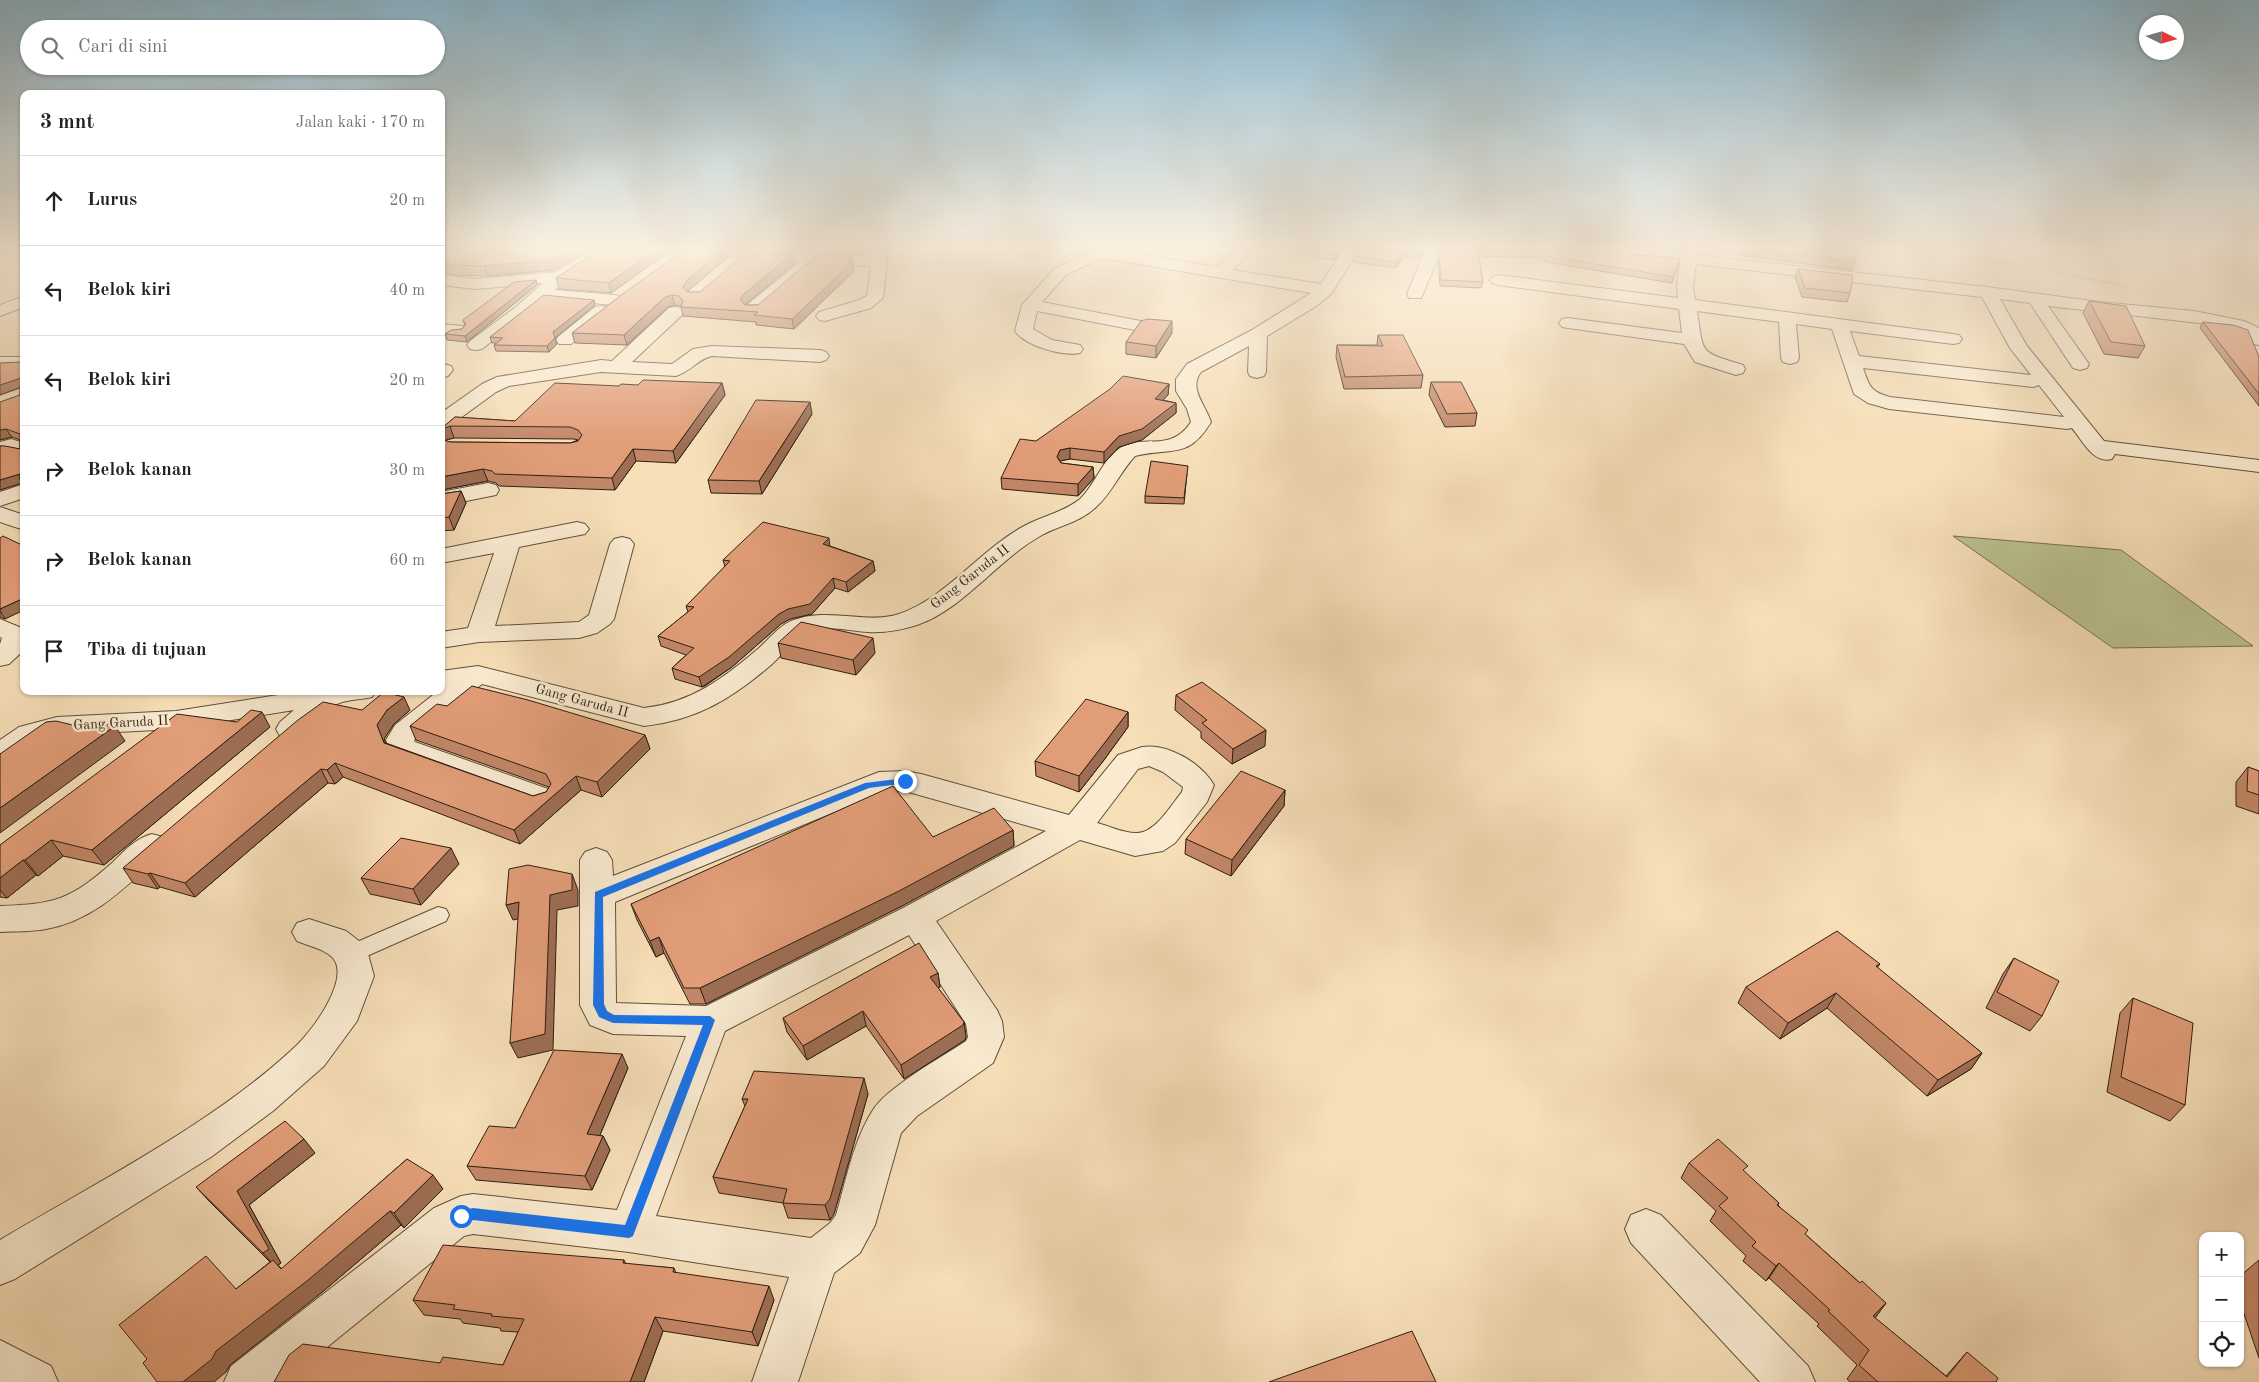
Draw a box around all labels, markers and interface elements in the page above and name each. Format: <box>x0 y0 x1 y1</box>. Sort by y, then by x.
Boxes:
north arrow <box>2139 15 2184 60</box>
search box <box>20 20 445 75</box>
icon: search <box>38 34 66 62</box>
text: Cari di sini <box>78 38 168 57</box>
text: 3 mnt <box>40 112 94 133</box>
text: Jalan kaki · 170 m <box>296 115 425 131</box>
icon: ahead <box>40 187 68 215</box>
text: Lurus <box>87 191 137 210</box>
text: 20 m <box>389 193 425 209</box>
icon: left <box>40 277 68 305</box>
text: Belok kiri <box>87 281 171 300</box>
text: 40 m <box>389 283 425 299</box>
icon: left <box>40 367 68 395</box>
text: Belok kiri <box>87 371 171 390</box>
text: 20 m <box>389 373 425 389</box>
icon: right <box>40 457 68 485</box>
text: Belok kanan <box>87 461 192 480</box>
text: 30 m <box>389 463 425 479</box>
street label: Gang Garuda II <box>928 542 1012 612</box>
icon: right <box>40 547 68 575</box>
text: Belok kanan <box>87 551 192 570</box>
text: 60 m <box>389 553 425 569</box>
icon: arrive <box>40 637 68 665</box>
text: Tiba di tujuan <box>87 641 207 660</box>
street label: Gang Garuda II <box>534 682 630 720</box>
street label: Gang Garuda II <box>73 714 169 732</box>
route end <box>894 770 917 793</box>
route start <box>450 1205 473 1228</box>
map controls <box>2199 1232 2244 1367</box>
button: + <box>2199 1232 2244 1277</box>
button: − <box>2199 1277 2244 1322</box>
button: locate <box>2199 1322 2244 1367</box>

